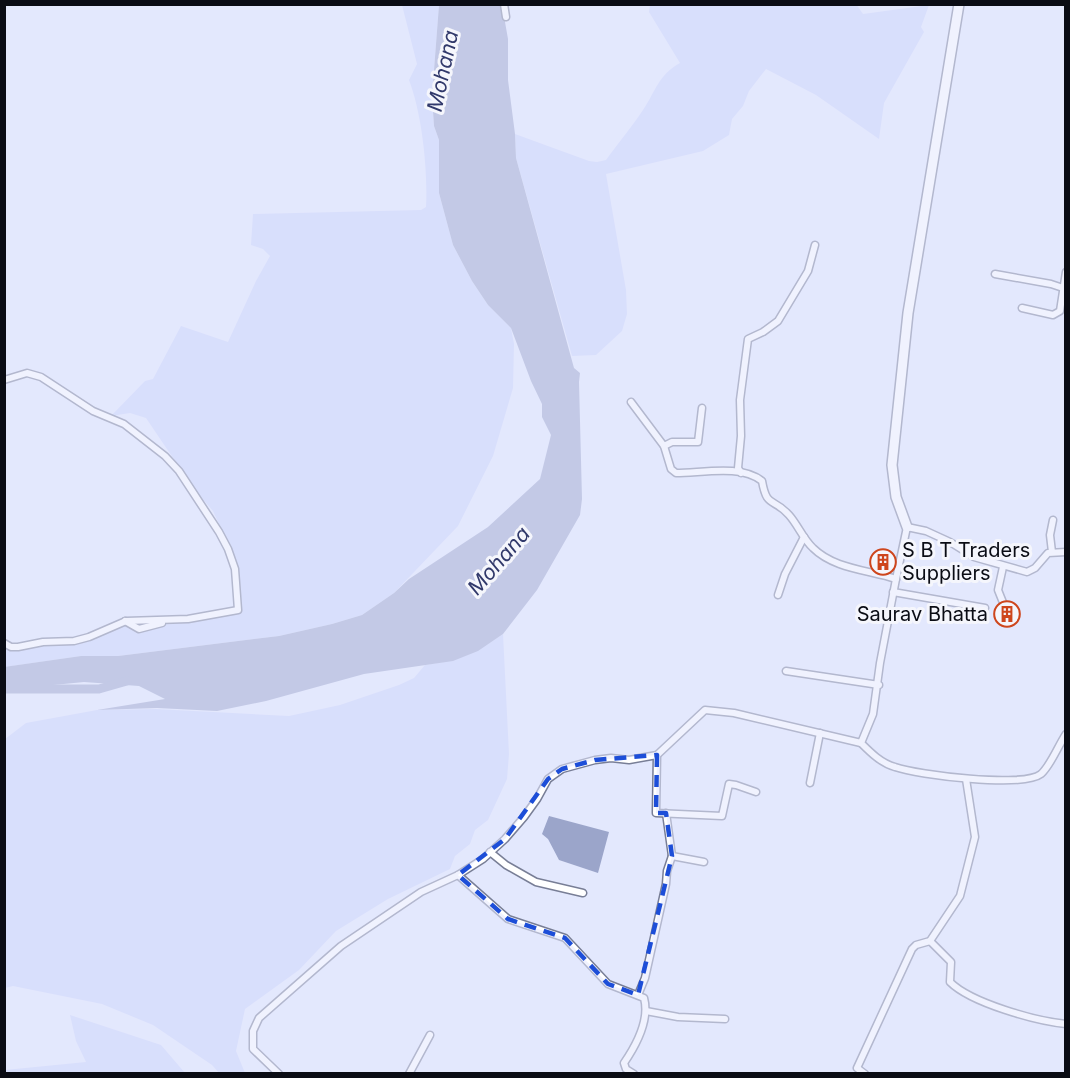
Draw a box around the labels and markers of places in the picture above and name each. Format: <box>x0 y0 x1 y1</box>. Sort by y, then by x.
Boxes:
place label: S B T Traders Suppliers <box>902 538 1030 585</box>
building icon: S B T Traders Suppliers <box>868 547 898 577</box>
building icon: Saurav Bhatta <box>992 599 1022 629</box>
place label: Saurav Bhatta <box>857 602 988 626</box>

